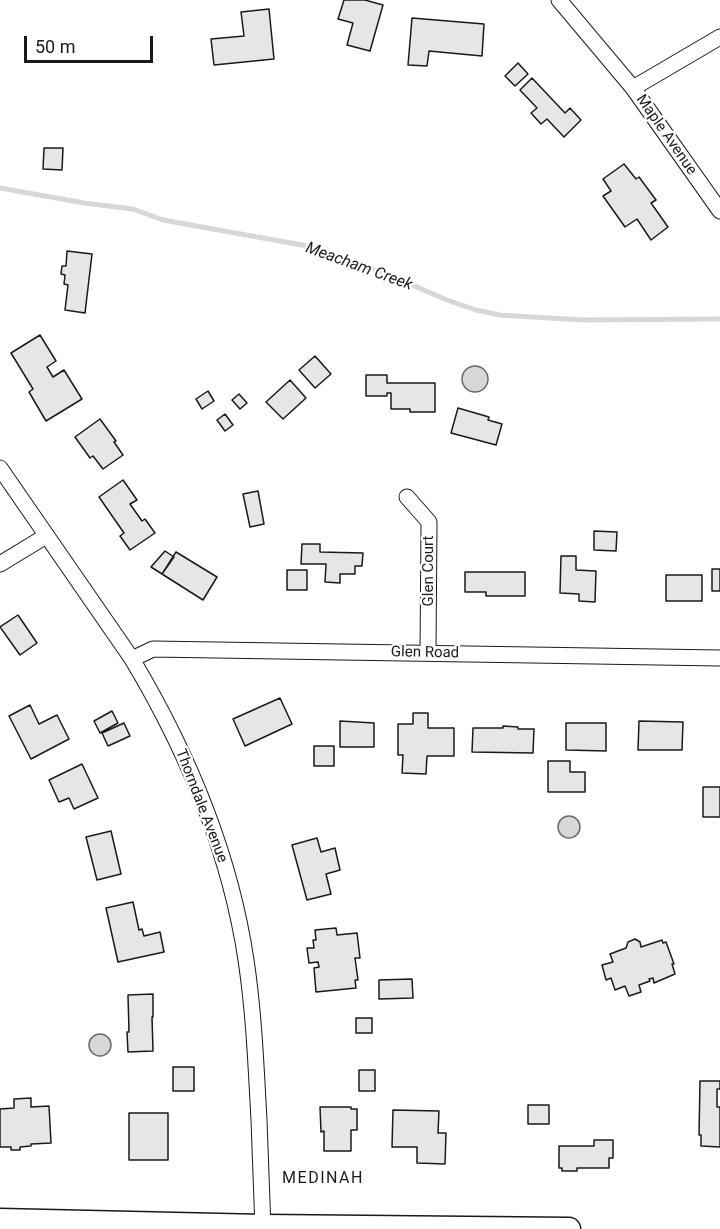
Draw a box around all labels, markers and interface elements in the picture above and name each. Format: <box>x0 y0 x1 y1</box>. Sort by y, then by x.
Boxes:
scale bar <box>27 24 156 62</box>
text: 50 m <box>35 36 75 57</box>
street label: Maple Avenue <box>632 91 700 179</box>
water label: Meacham Creek <box>303 239 415 295</box>
street label: Glen Court <box>420 536 438 606</box>
street label: Glen Road <box>391 643 459 663</box>
street label: Thorndale Avenue <box>171 747 231 865</box>
district label: MEDINAH <box>282 1169 364 1189</box>

